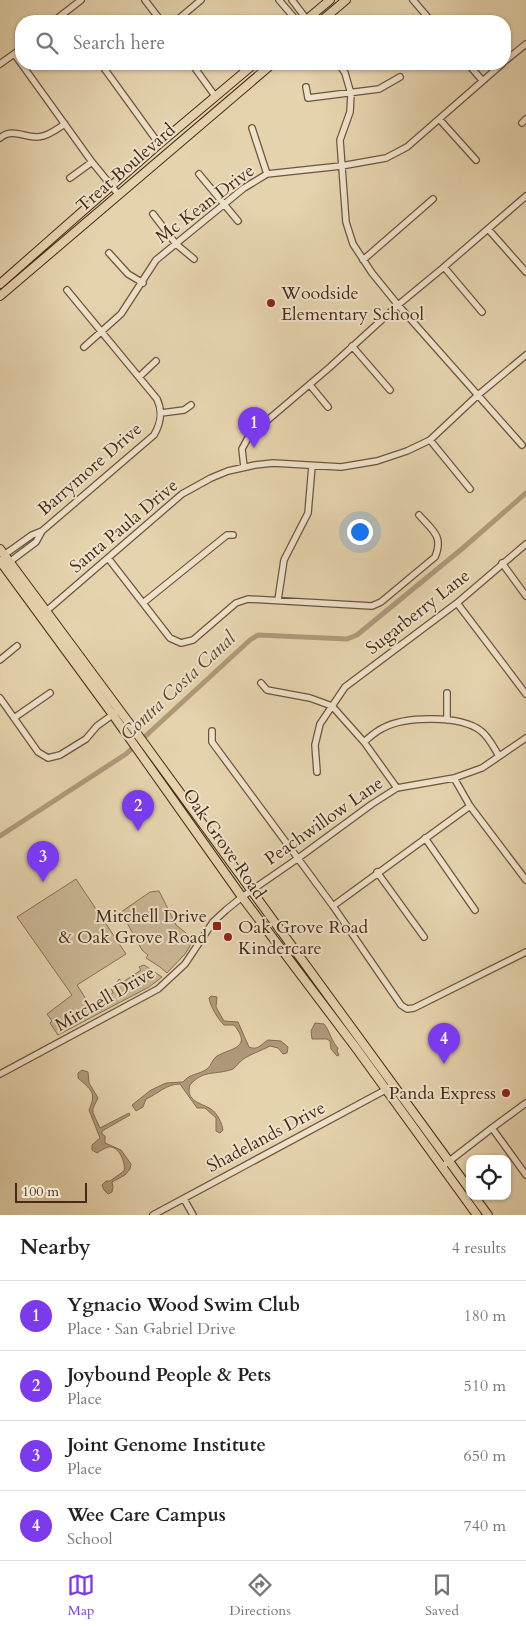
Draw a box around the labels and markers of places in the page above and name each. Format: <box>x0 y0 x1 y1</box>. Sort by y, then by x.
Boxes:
place label: Woodside Elementary School <box>280 281 424 327</box>
marker: Woodside Elementary School <box>265 297 277 309</box>
pin: 1 <box>238 407 270 448</box>
pin: 2 <box>122 790 154 831</box>
pin: 3 <box>27 841 59 882</box>
place label: Mitchell Drive & Oak Grove Road <box>59 904 207 950</box>
place label: Oak Grove Road Kindercare <box>238 915 368 961</box>
marker: Mitchell Drive & Oak Grove Road <box>211 920 223 932</box>
marker: Oak Grove Road Kindercare <box>222 931 234 943</box>
pin: 4 <box>428 1023 460 1064</box>
place label: Panda Express <box>389 1081 496 1106</box>
marker: Panda Express <box>500 1087 512 1099</box>

